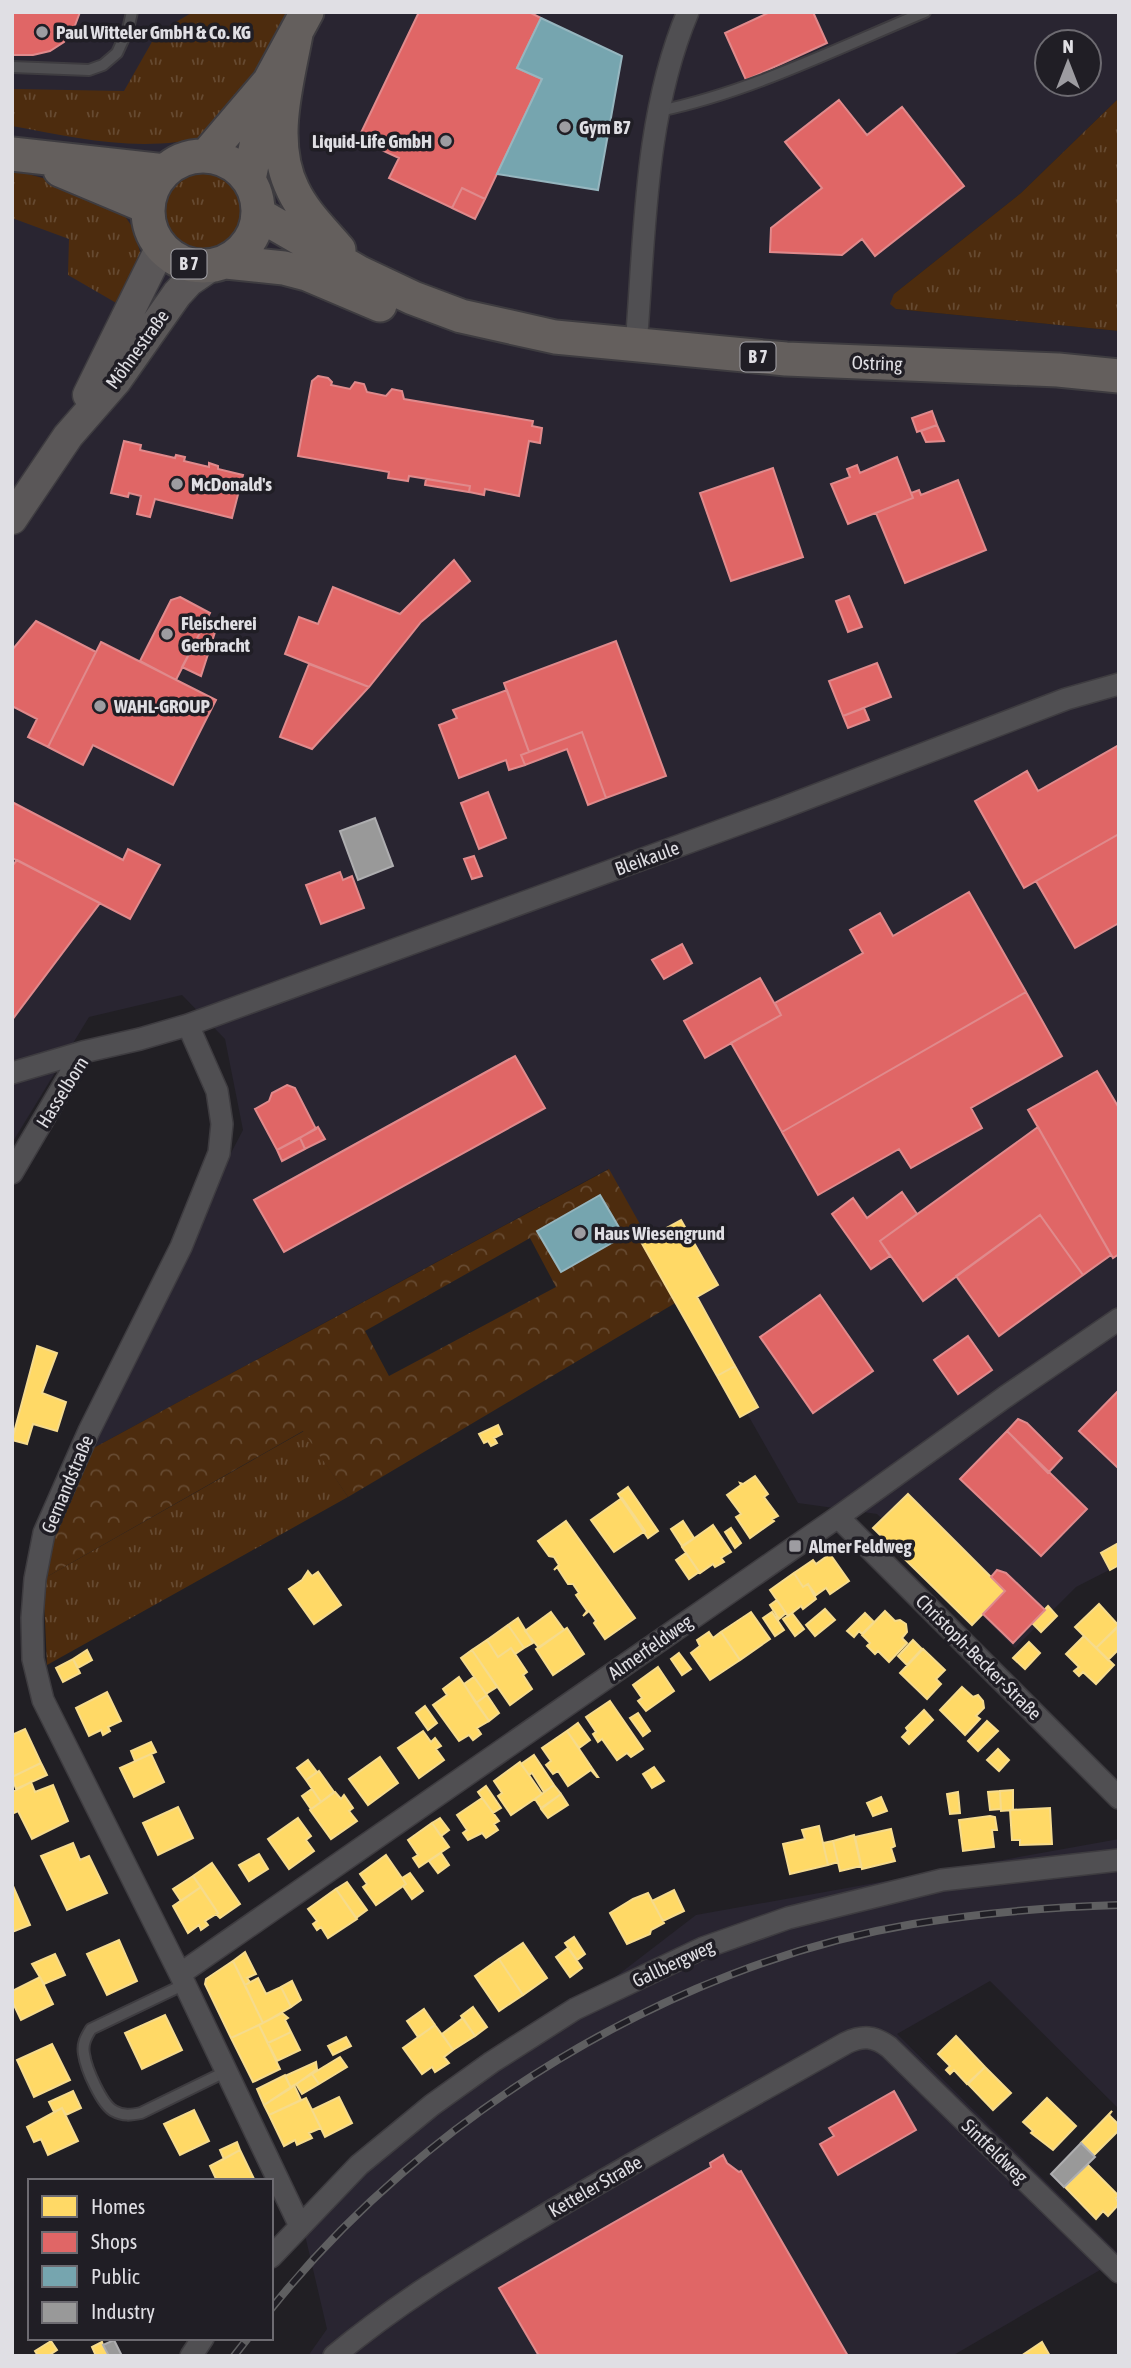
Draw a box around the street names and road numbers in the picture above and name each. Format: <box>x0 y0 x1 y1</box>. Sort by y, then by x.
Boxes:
road number: B 7 <box>172 250 206 278</box>
street label: Möhnestraße <box>101 305 173 393</box>
road number: B 7 <box>740 342 776 372</box>
street label: Ostring <box>851 351 904 375</box>
street label: Bleikaule <box>612 836 682 880</box>
street label: Hasselborn <box>32 1052 92 1132</box>
street label: Gernandstraße <box>36 1432 98 1536</box>
street label: Christoph-Becker-Straße <box>912 1590 1046 1724</box>
street label: Almerfeldweg <box>604 1609 697 1684</box>
street label: Gallbergweg <box>629 1934 718 1992</box>
street label: Sintfeldweg <box>958 2114 1033 2188</box>
street label: Ketteler Straße <box>545 2151 645 2221</box>

